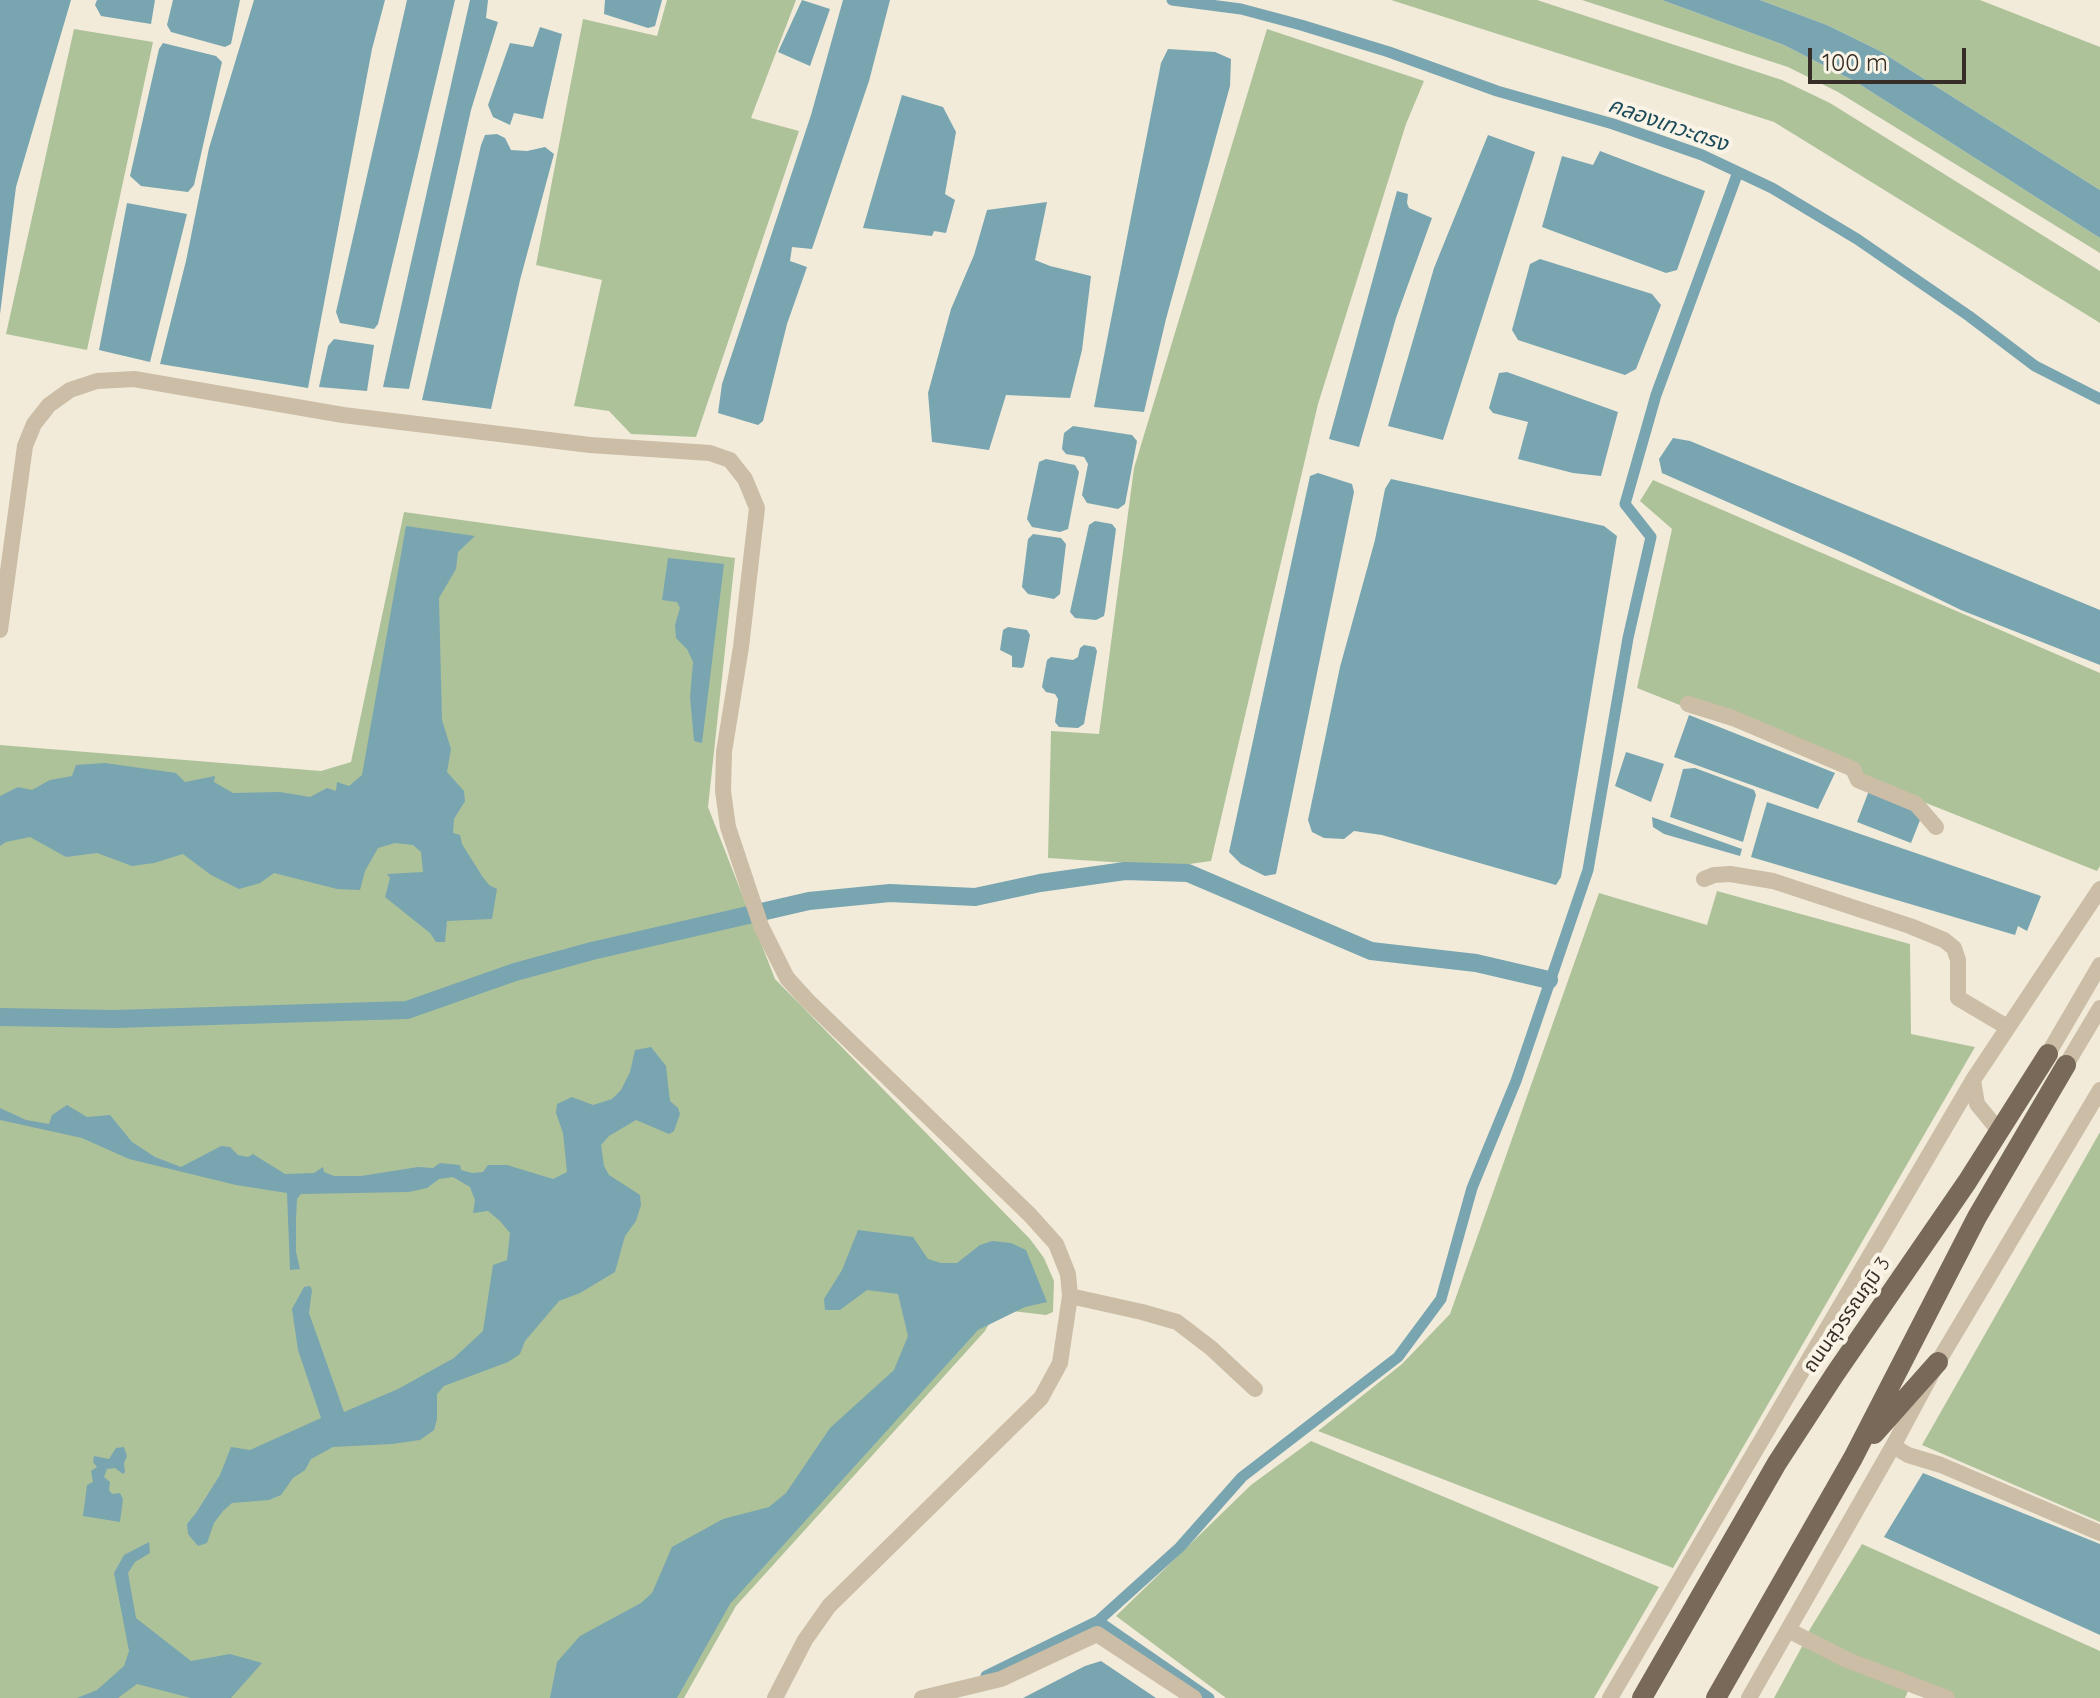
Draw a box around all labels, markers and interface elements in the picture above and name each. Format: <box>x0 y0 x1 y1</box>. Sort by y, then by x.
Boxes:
scale bar <box>1812 32 1970 82</box>
text: 100 m <box>1822 47 1888 77</box>
water label: คลองเทวะตรง <box>1605 92 1731 158</box>
street label: ถนนสุวรรณภูมิ 3 <box>1798 1252 1896 1378</box>

